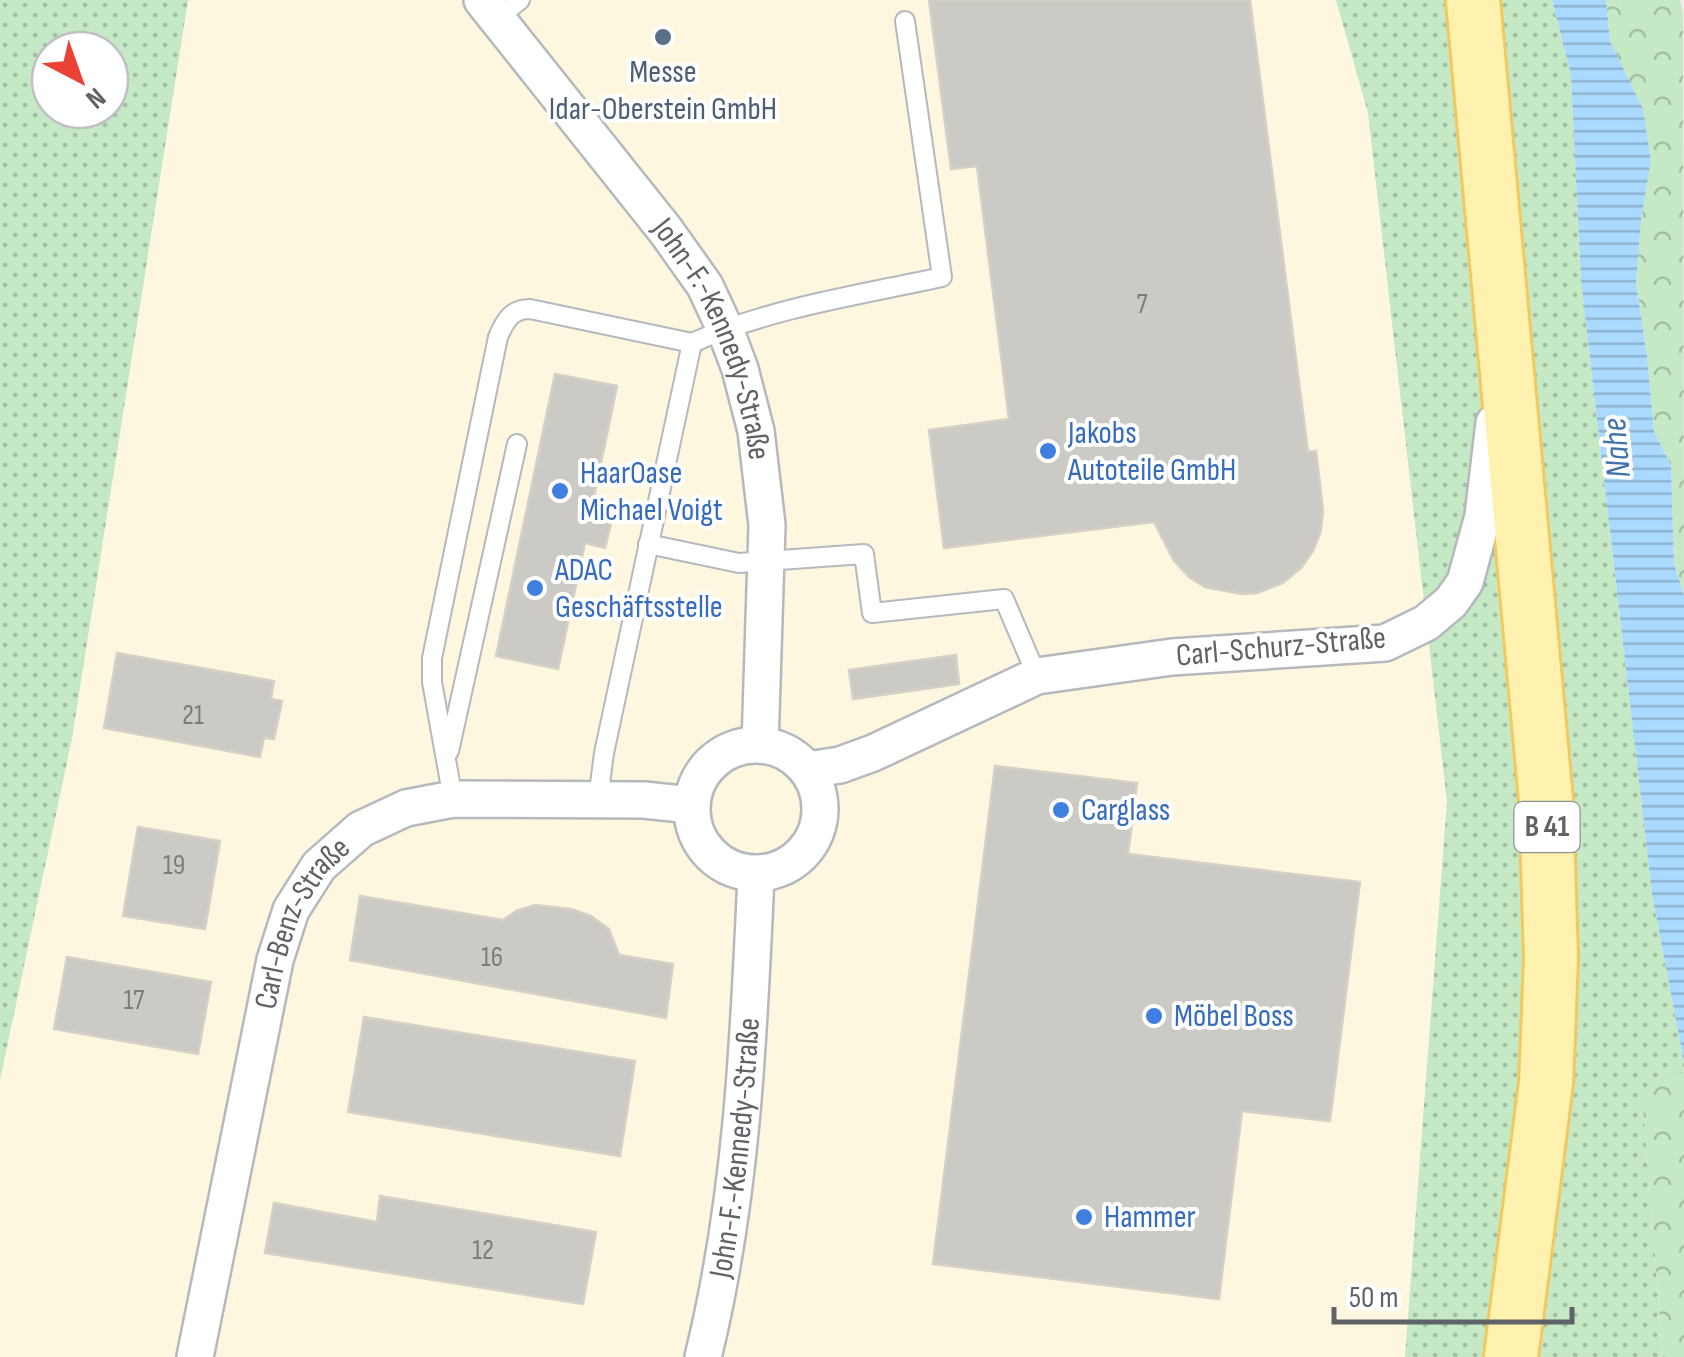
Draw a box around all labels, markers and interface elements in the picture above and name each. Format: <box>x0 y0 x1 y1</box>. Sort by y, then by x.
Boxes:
marker: Messe Idar-Oberstein GmbH <box>652 26 674 48</box>
north arrow <box>30 30 130 130</box>
place label: Messe Idar-Oberstein GmbH <box>549 53 777 129</box>
text: N <box>79 80 112 115</box>
street label: John-F.-Kennedy-Straße <box>643 209 779 462</box>
house number: 7 <box>1136 288 1148 321</box>
place label: Jakobs Autoteile GmbH <box>1067 414 1236 490</box>
water label: Nahe <box>1593 416 1641 480</box>
marker: Jakobs Autoteile GmbH <box>1037 440 1059 462</box>
place label: HaarOase Michael Voigt <box>580 454 723 530</box>
marker: HaarOase Michael Voigt <box>549 480 571 502</box>
place label: ADAC Geschäftsstelle <box>554 551 723 627</box>
marker: ADAC Geschäftsstelle <box>524 577 546 599</box>
street label: Carl-Schurz-Straße <box>1174 618 1388 676</box>
house number: 21 <box>182 699 204 732</box>
place label: Carglass <box>1081 791 1170 830</box>
marker: Carglass <box>1050 799 1072 821</box>
road number: B 41 <box>1514 802 1580 852</box>
street label: Carl-Benz-Straße <box>246 828 358 1012</box>
house number: 19 <box>163 849 185 882</box>
house number: 16 <box>481 941 503 974</box>
house number: 17 <box>124 984 144 1017</box>
place label: Möbel Boss <box>1174 997 1294 1036</box>
marker: Möbel Boss <box>1143 1005 1165 1027</box>
street label: John-F.-Kennedy-Straße <box>701 1017 768 1282</box>
place label: Hammer <box>1104 1198 1196 1237</box>
marker: Hammer <box>1073 1206 1095 1228</box>
house number: 12 <box>472 1234 494 1267</box>
scale bar <box>1334 1262 1572 1324</box>
text: 50 m <box>1349 1280 1398 1316</box>

